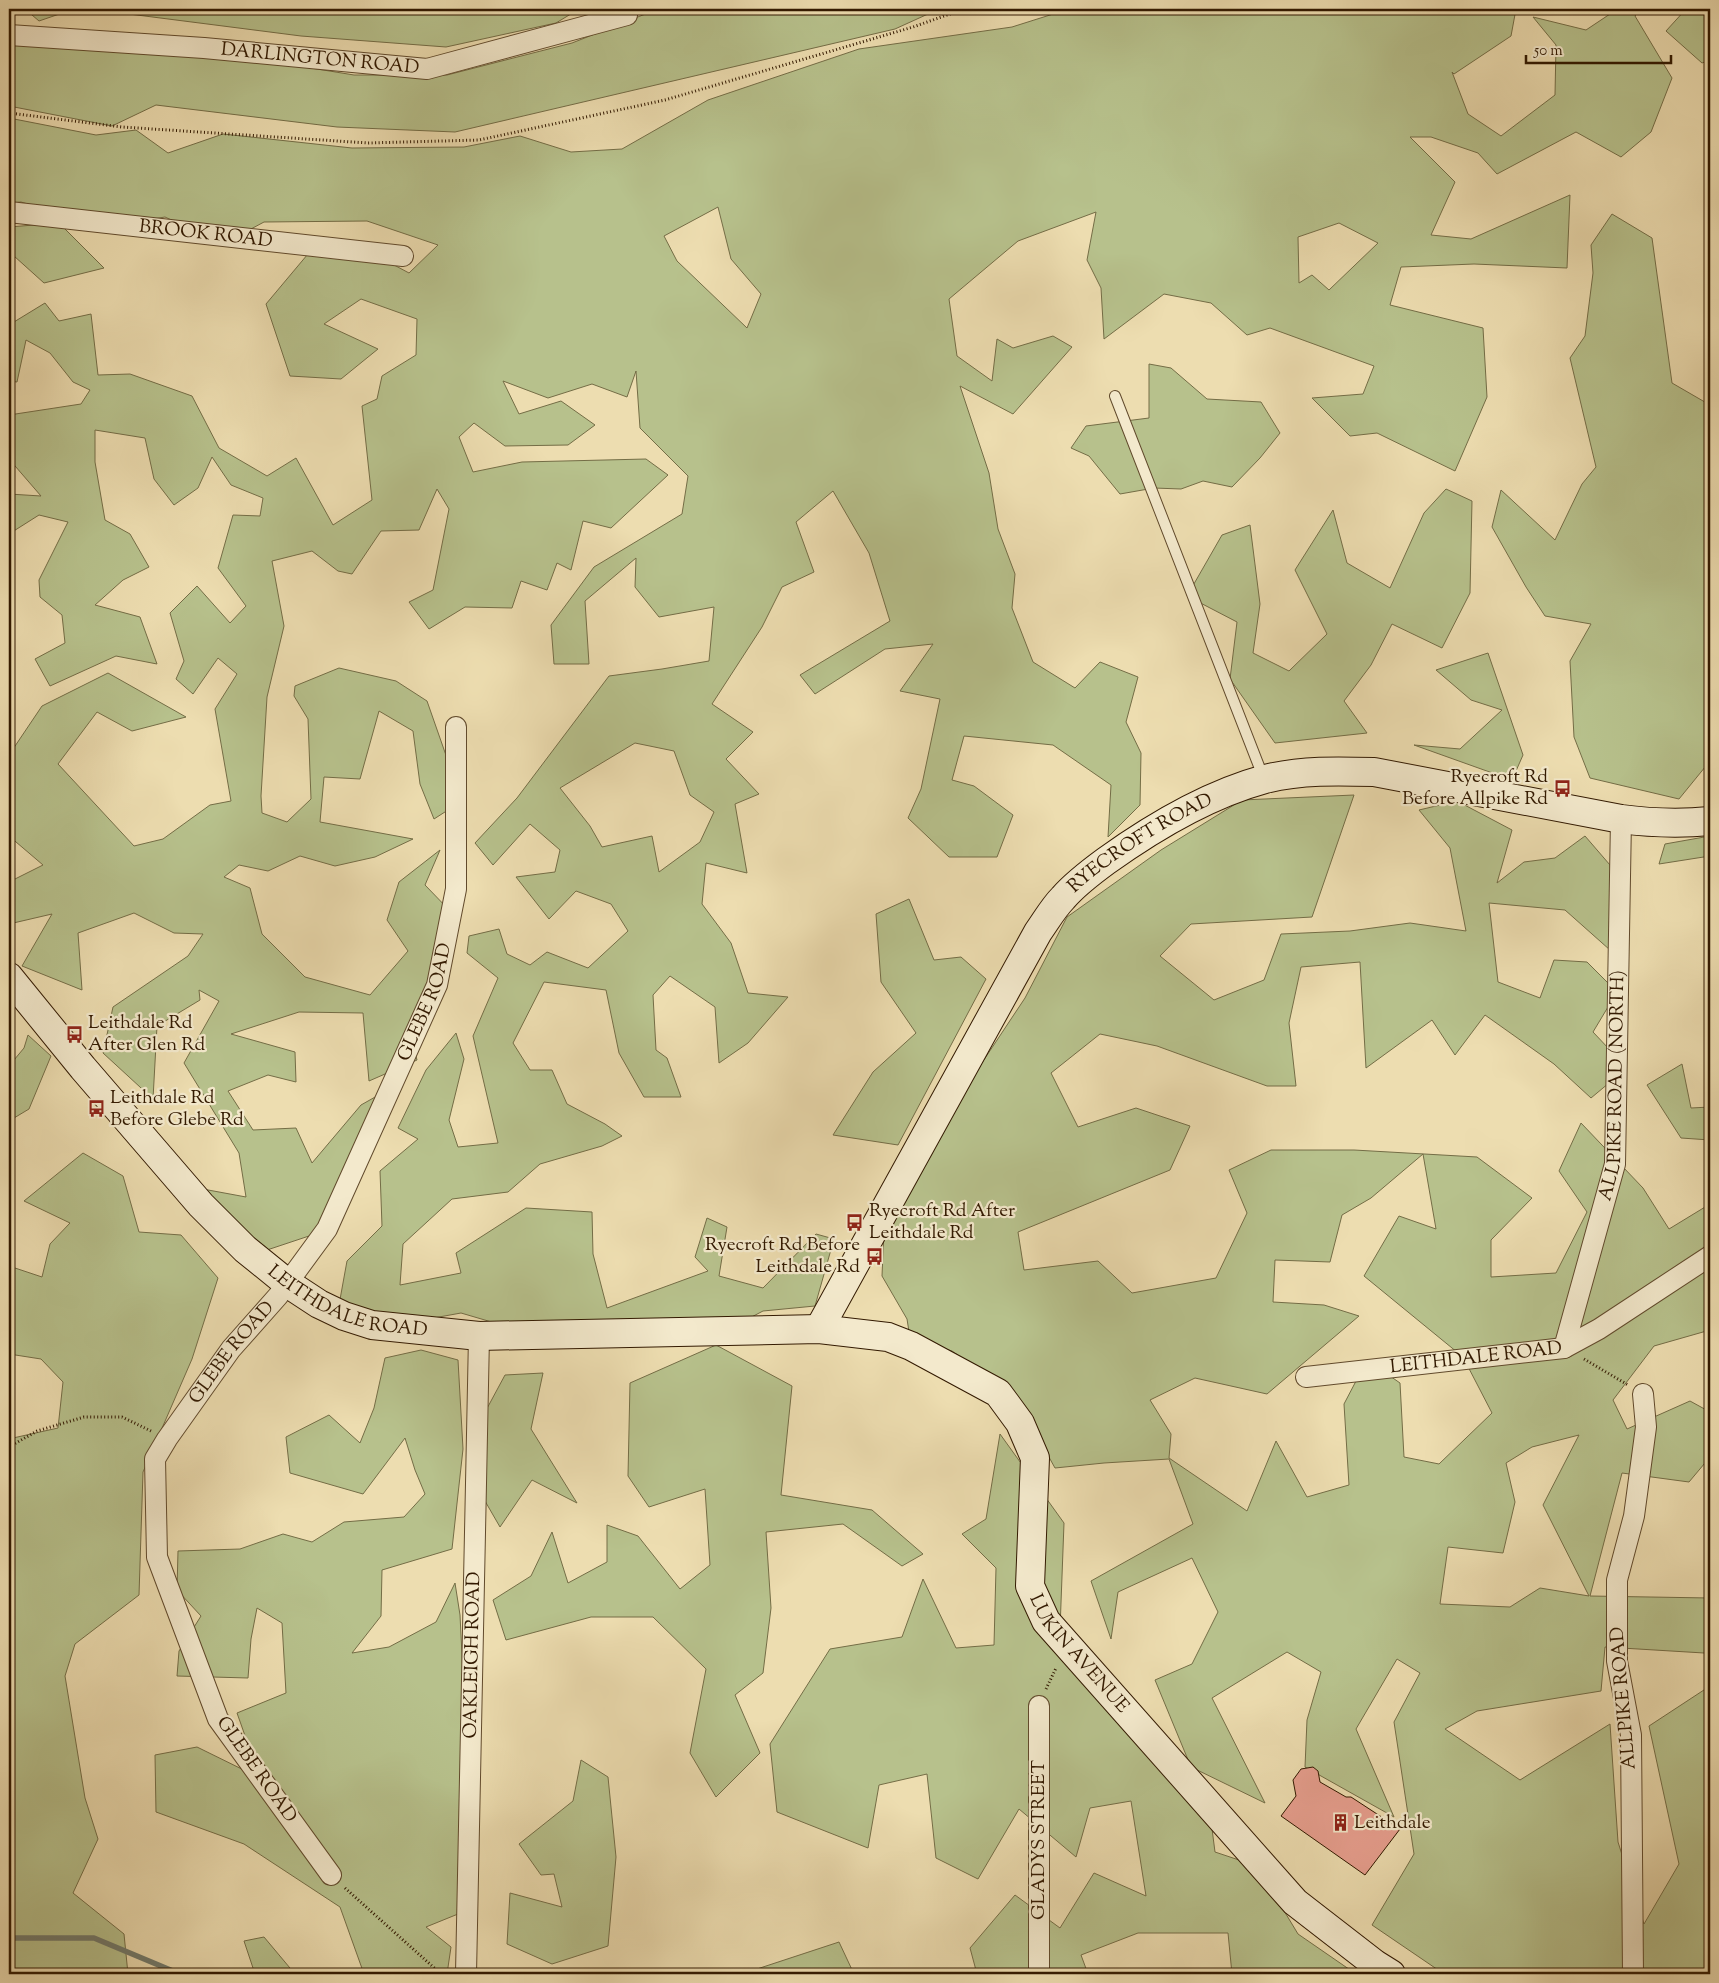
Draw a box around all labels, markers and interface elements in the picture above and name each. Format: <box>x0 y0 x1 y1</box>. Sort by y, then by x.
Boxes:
scale bar <box>1526 32 1672 64</box>
street label: DARLINGTON ROAD <box>220 36 420 82</box>
text: 50 m <box>1533 41 1563 62</box>
street label: BROOK ROAD <box>138 213 274 255</box>
place label: Ryecroft Rd Before Allpike Rd <box>1402 764 1548 813</box>
bus stop icon: Ryecroft Rd Before Allpike Rd <box>1552 778 1572 798</box>
street label: RYECROFT ROAD <box>1062 787 1217 899</box>
street label: GLEBE ROAD <box>391 941 458 1066</box>
street label: ALLPIKE ROAD (NORTH) <box>1592 970 1632 1204</box>
place label: Leithdale Rd After Glen Rd <box>88 1010 205 1059</box>
bus stop icon: Leithdale Rd After Glen Rd <box>64 1024 84 1044</box>
place label: Leithdale Rd Before Glebe Rd <box>110 1085 244 1134</box>
bus stop icon: Leithdale Rd Before Glebe Rd <box>86 1099 106 1119</box>
place label: Ryecroft Rd After Leithdale Rd <box>869 1198 1015 1247</box>
bus stop icon: Ryecroft Rd After Leithdale Rd <box>845 1212 865 1232</box>
place label: Ryecroft Rd Before Leithdale Rd <box>705 1232 860 1281</box>
bus stop icon: Ryecroft Rd Before Leithdale Rd <box>864 1246 884 1266</box>
street label: LEITHDALE ROAD <box>261 1259 429 1344</box>
street label: GLEBE ROAD <box>182 1295 281 1410</box>
street label: LEITHDALE ROAD <box>1388 1335 1563 1381</box>
street label: OAKLEIGH ROAD <box>457 1571 488 1739</box>
street label: LUKIN AVENUE <box>1022 1590 1136 1720</box>
street label: ALLPIKE ROAD <box>1604 1625 1644 1771</box>
street label: GLEBE ROAD <box>209 1711 303 1829</box>
street label: GLADYS STREET <box>1026 1760 1053 1920</box>
place label: Leithdale <box>1354 1810 1431 1837</box>
building icon: Leithdale <box>1330 1813 1350 1833</box>

